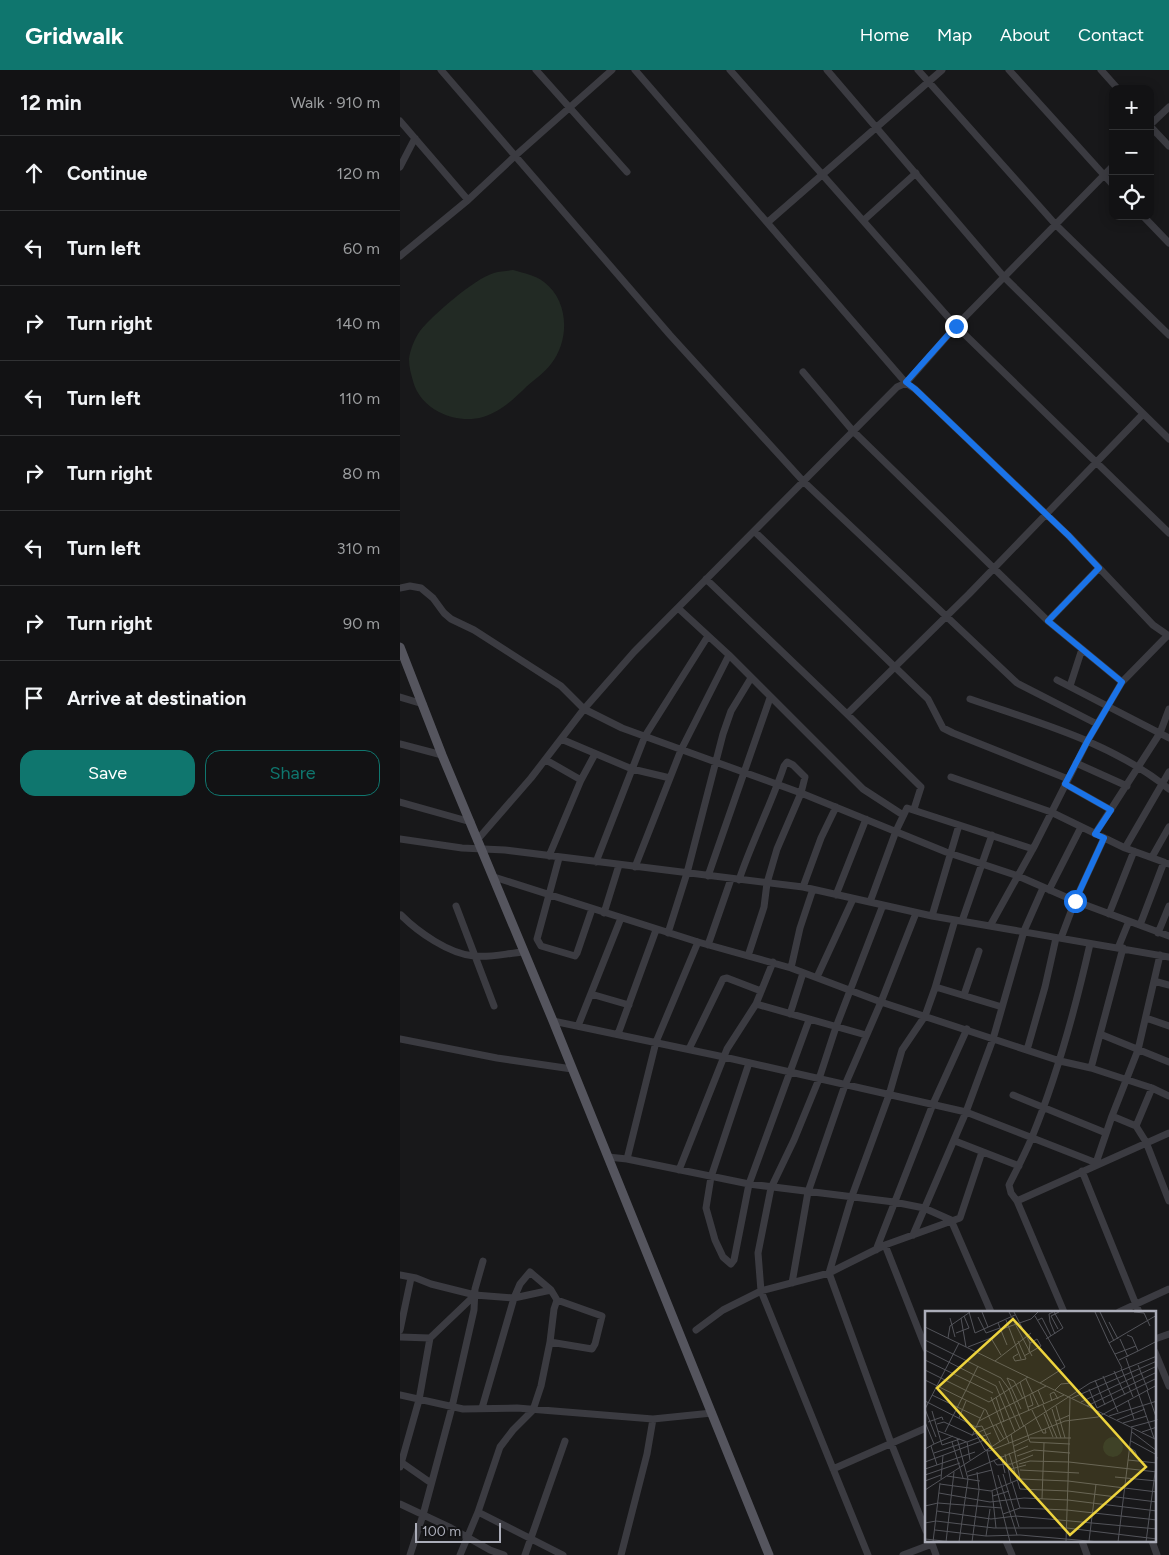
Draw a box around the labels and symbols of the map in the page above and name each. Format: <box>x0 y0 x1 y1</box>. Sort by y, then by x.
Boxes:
route end <box>945 315 968 338</box>
route start <box>1064 890 1087 913</box>
inset map <box>925 1311 1156 1542</box>
scale bar <box>415 1520 501 1543</box>

